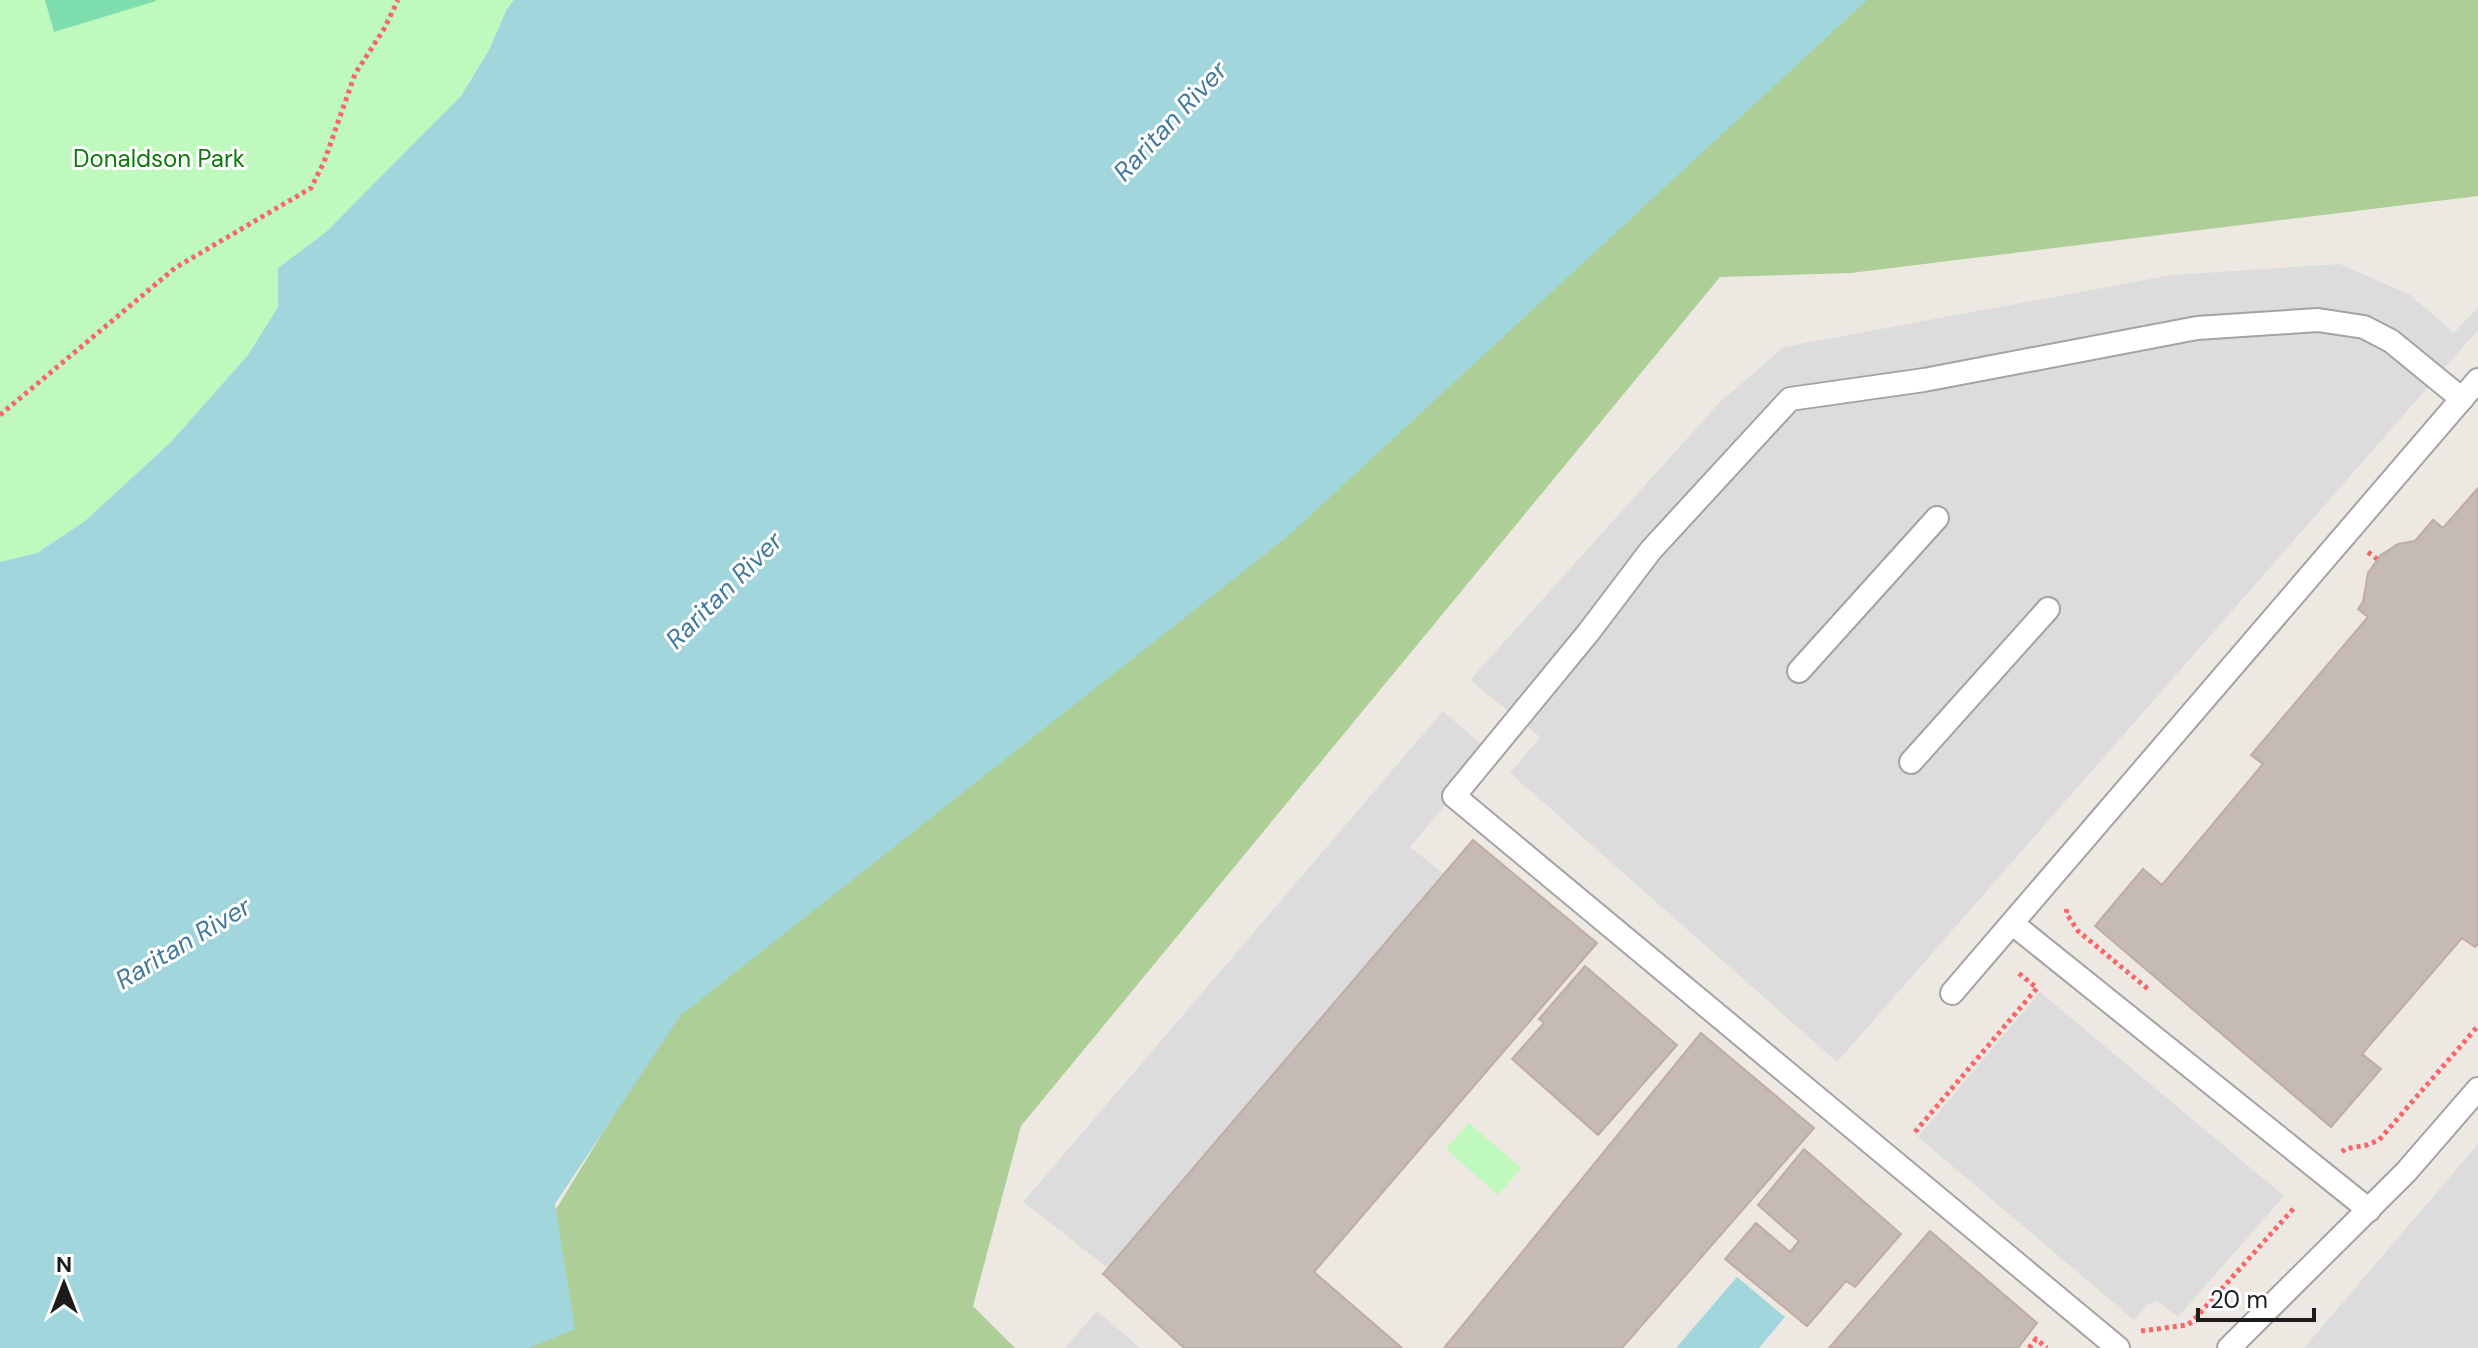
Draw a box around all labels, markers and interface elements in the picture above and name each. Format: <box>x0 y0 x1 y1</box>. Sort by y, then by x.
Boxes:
water label: Raritan River <box>1106 53 1235 188</box>
park label: Donaldson Park <box>73 143 245 174</box>
water label: Raritan River <box>658 523 791 656</box>
water label: Raritan River <box>109 889 258 997</box>
north arrow <box>24 1244 104 1324</box>
text: N <box>56 1250 72 1279</box>
scale bar <box>2198 1272 2314 1322</box>
text: 20 m <box>2210 1284 2268 1315</box>

